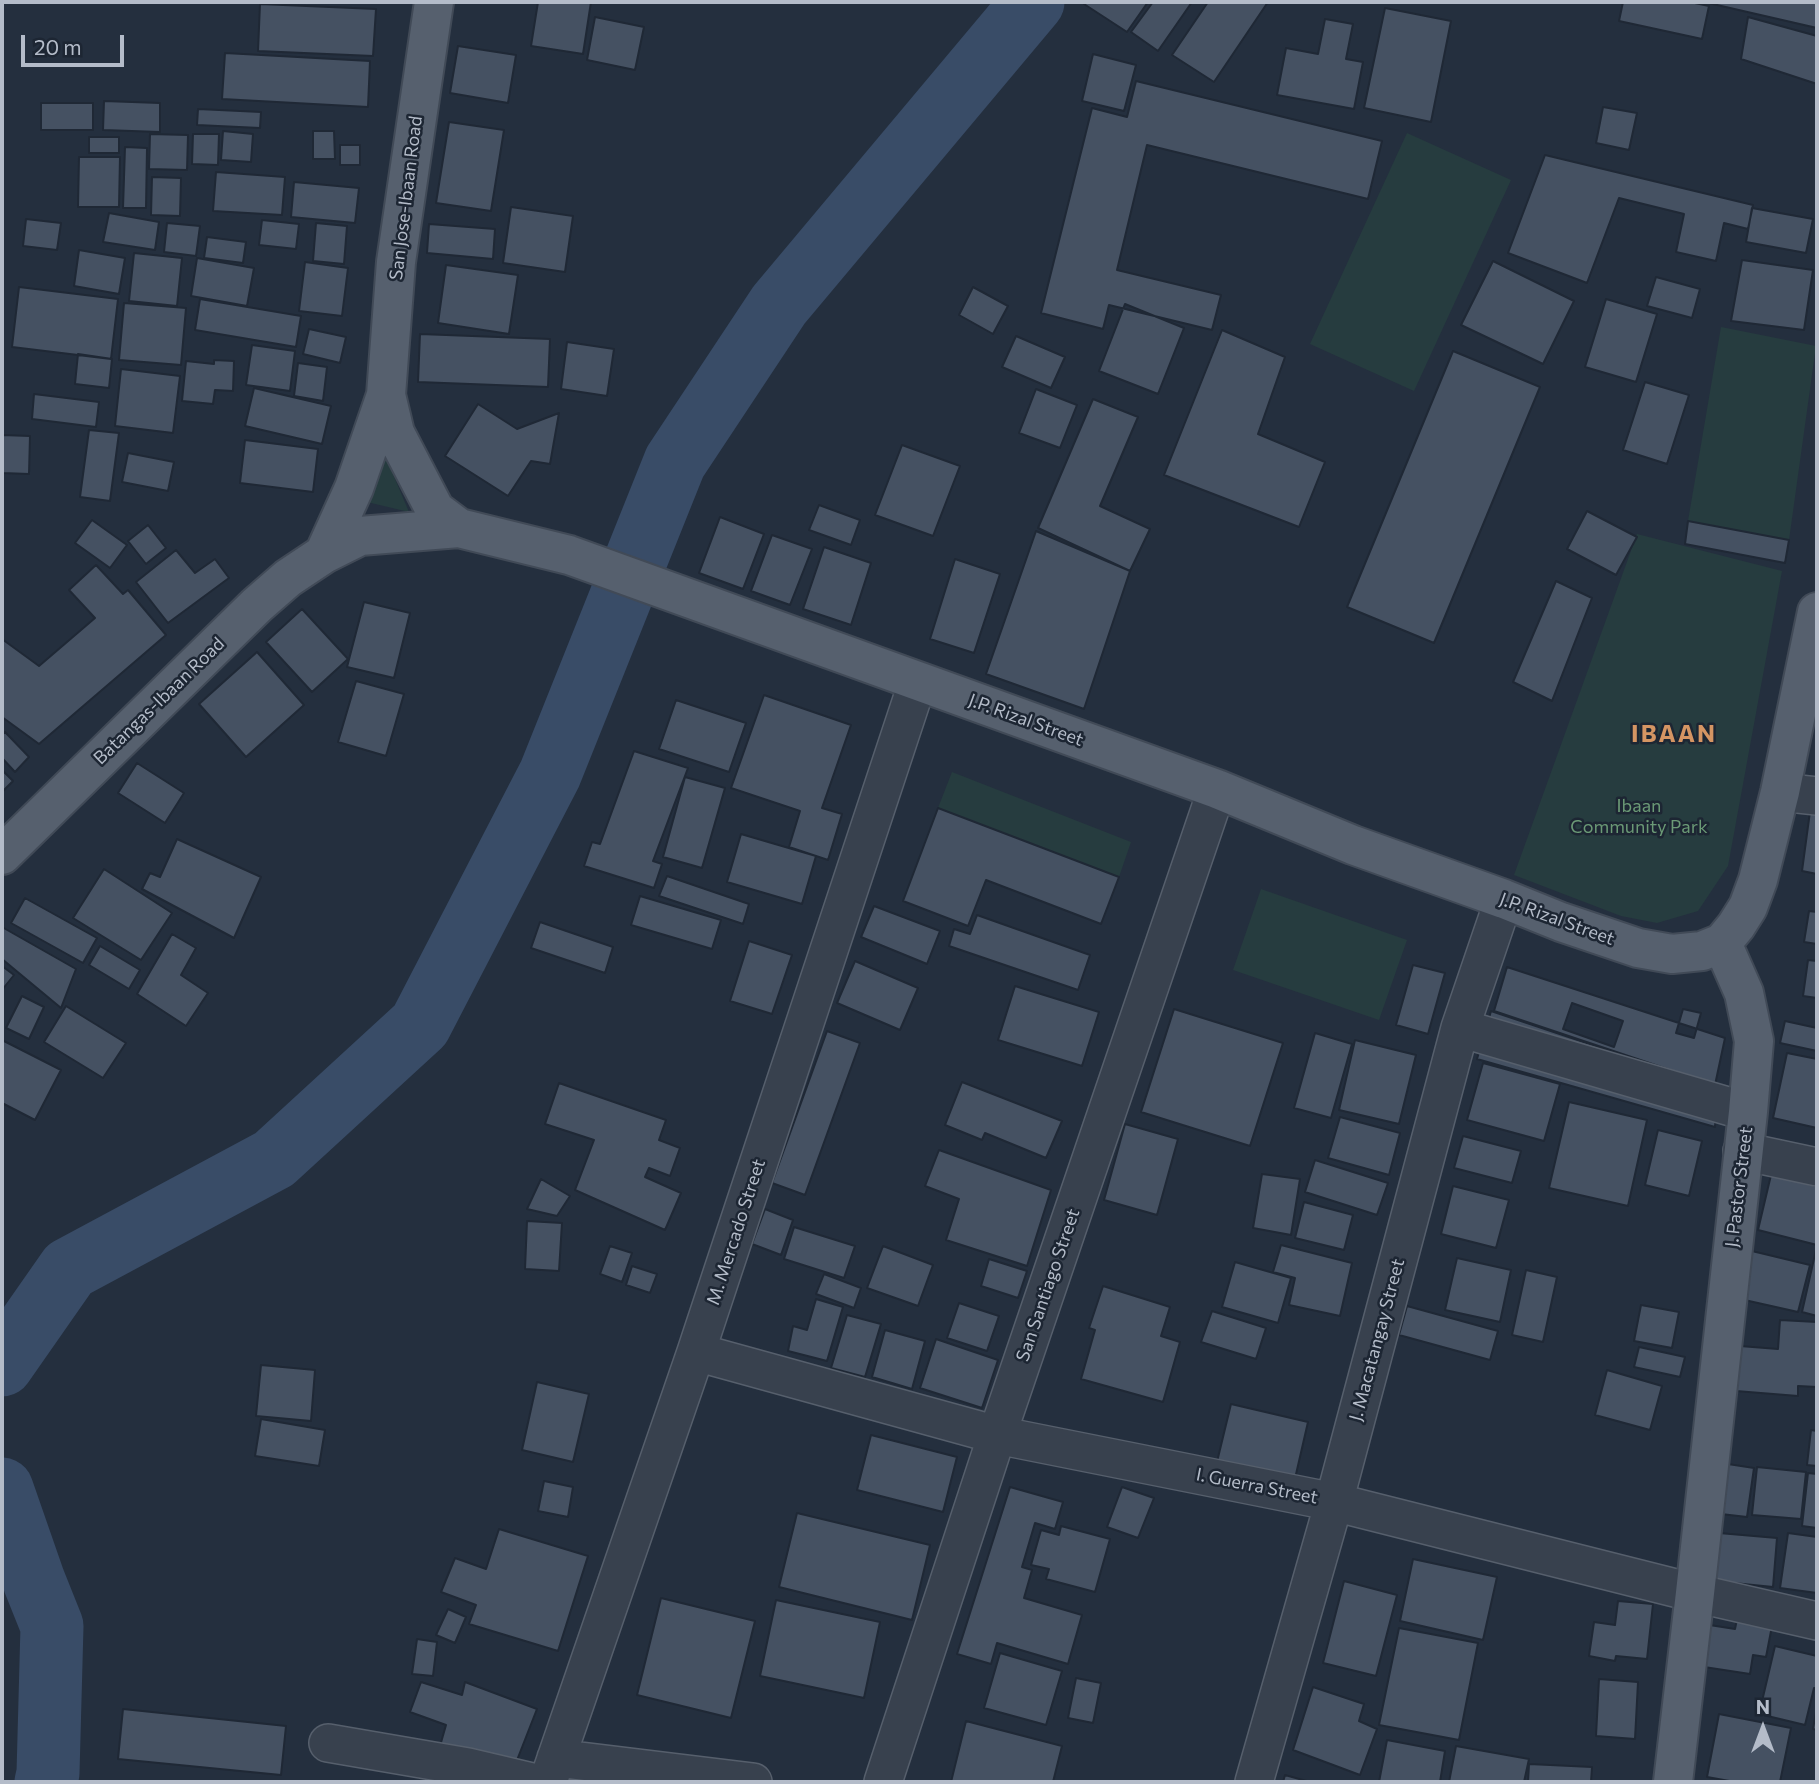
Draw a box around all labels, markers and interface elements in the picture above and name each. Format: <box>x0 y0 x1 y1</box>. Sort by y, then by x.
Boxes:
scale bar <box>24 21 128 65</box>
text: 20 m <box>34 34 82 59</box>
street label: San Jose-Ibaan Road <box>385 115 427 281</box>
street label: Batangas-Ibaan Road <box>89 633 229 769</box>
street label: J.P. Rizal Street <box>966 689 1086 751</box>
district label: IBAAN <box>1632 720 1716 748</box>
park label: Ibaan Community Park <box>1570 795 1708 838</box>
street label: J.P. Rizal Street <box>1497 888 1617 950</box>
street label: J. Pastor Street <box>1721 1125 1757 1249</box>
street label: M. Mercado Street <box>702 1156 770 1308</box>
street label: San Santiago Street <box>1012 1206 1084 1364</box>
street label: J. Macatangay Street <box>1345 1256 1409 1424</box>
street label: I. Guerra Street <box>1194 1464 1320 1508</box>
north arrow <box>1728 1693 1798 1763</box>
text: N <box>1756 1695 1770 1718</box>

